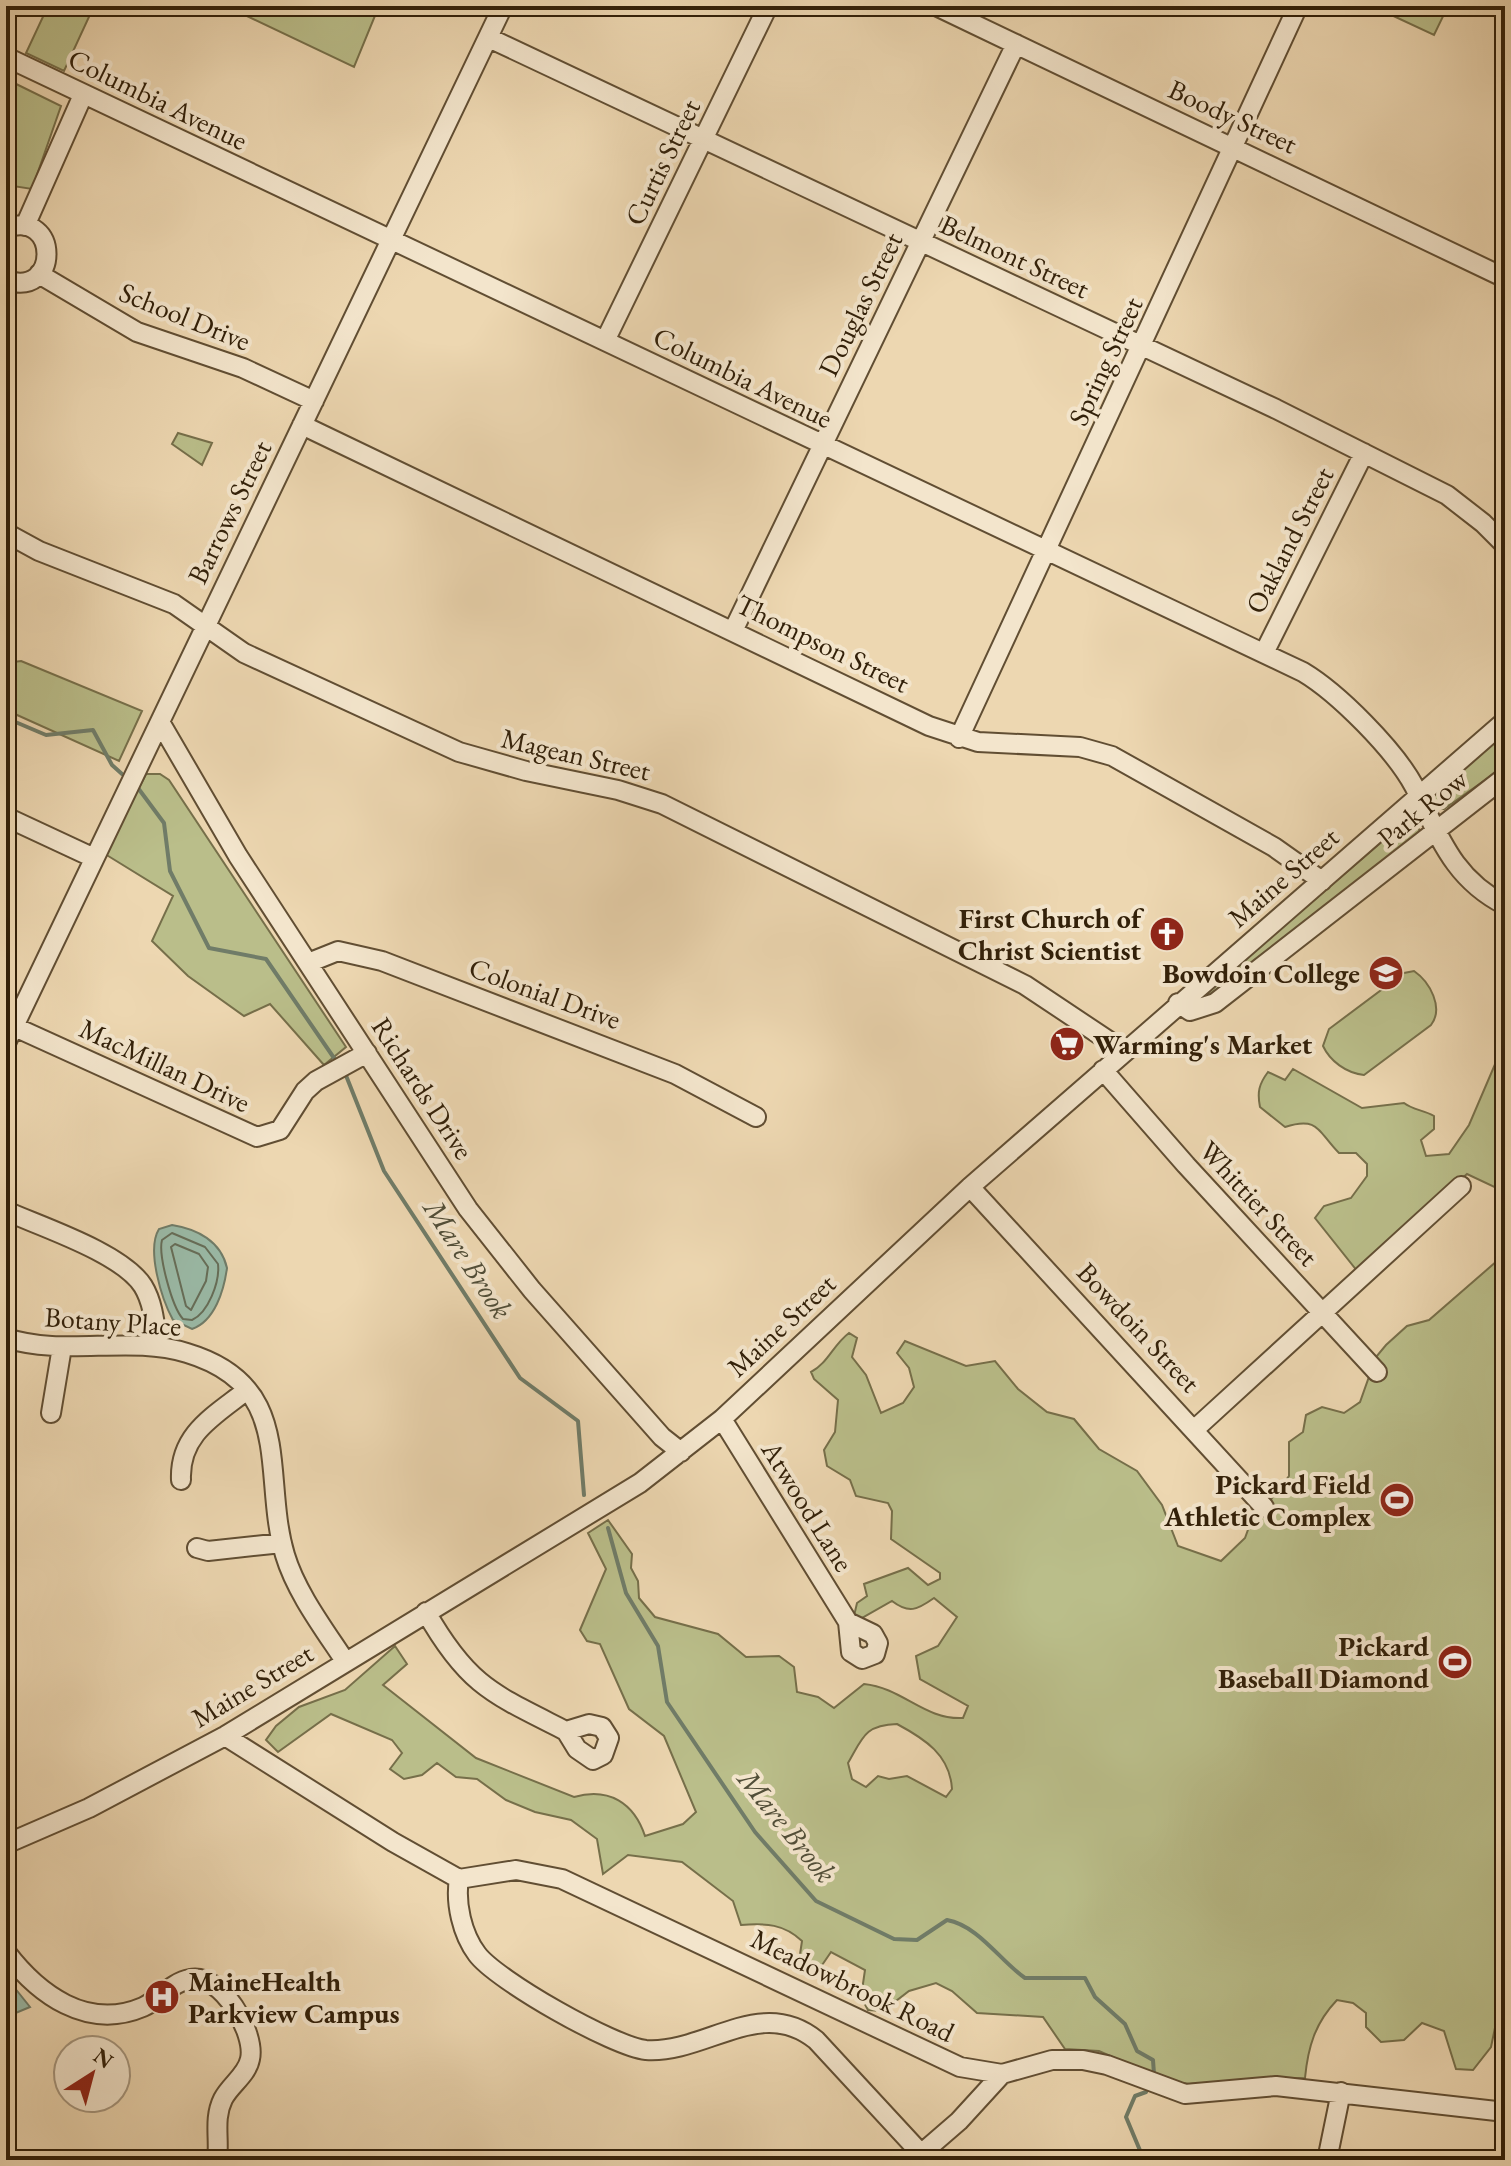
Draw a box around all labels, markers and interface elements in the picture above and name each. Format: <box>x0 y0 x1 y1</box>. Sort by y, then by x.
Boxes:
street label: Columbia Avenue <box>62 40 254 158</box>
street label: Boody Street <box>1163 71 1303 161</box>
street label: Curtis Street <box>616 93 708 231</box>
street label: Belmont Street <box>935 206 1095 306</box>
street label: Douglas Street <box>810 226 910 382</box>
street label: School Drive <box>114 273 256 359</box>
street label: Spring Street <box>1060 291 1151 431</box>
street label: Columbia Avenue <box>647 318 839 436</box>
street label: Barrows Street <box>179 434 279 590</box>
street label: Oakland Street <box>1237 461 1341 619</box>
street label: Thompson Street <box>731 586 916 701</box>
street label: Magean Street <box>498 719 654 789</box>
street label: Park Row <box>1370 760 1475 855</box>
street label: Maine Street <box>1220 819 1346 935</box>
place label: First Church of Christ Scientist <box>958 900 1145 968</box>
church icon: First Church of Christ Scientist <box>1148 915 1186 953</box>
street label: Colonial Drive <box>464 949 626 1037</box>
school or university icon: Bowdoin College <box>1367 954 1405 992</box>
place label: Bowdoin College <box>1162 955 1360 991</box>
street label: MacMillan Drive <box>74 1010 256 1120</box>
street label: Richards Drive <box>364 1010 482 1166</box>
supermarket icon: Warming's Market <box>1048 1025 1086 1063</box>
place label: Warming's Market <box>1093 1026 1313 1062</box>
street label: Whittier Street <box>1192 1133 1326 1273</box>
water label: Mare Brook <box>414 1189 522 1327</box>
street label: Bowdoin Street <box>1070 1254 1209 1400</box>
street label: Maine Street <box>719 1265 843 1384</box>
street label: Botany Place <box>43 1298 183 1344</box>
street label: Atwood Lane <box>753 1433 862 1578</box>
place label: Pickard Field Athletic Complex <box>1163 1466 1372 1534</box>
sports icon: Pickard Field Athletic Complex <box>1378 1481 1416 1519</box>
place label: Pickard Baseball Diamond <box>1218 1628 1430 1696</box>
street label: Maine Street <box>185 1635 320 1735</box>
sports icon: Pickard Baseball Diamond <box>1436 1643 1474 1681</box>
water label: Mare Brook <box>728 1759 846 1891</box>
street label: Meadowbrook Road <box>745 1920 961 2050</box>
place label: MaineHealth Parkview Campus <box>188 1963 400 2031</box>
hospital icon: MaineHealth Parkview Campus <box>143 1978 181 2016</box>
north arrow <box>52 2034 132 2114</box>
text: N <box>88 2041 119 2075</box>

